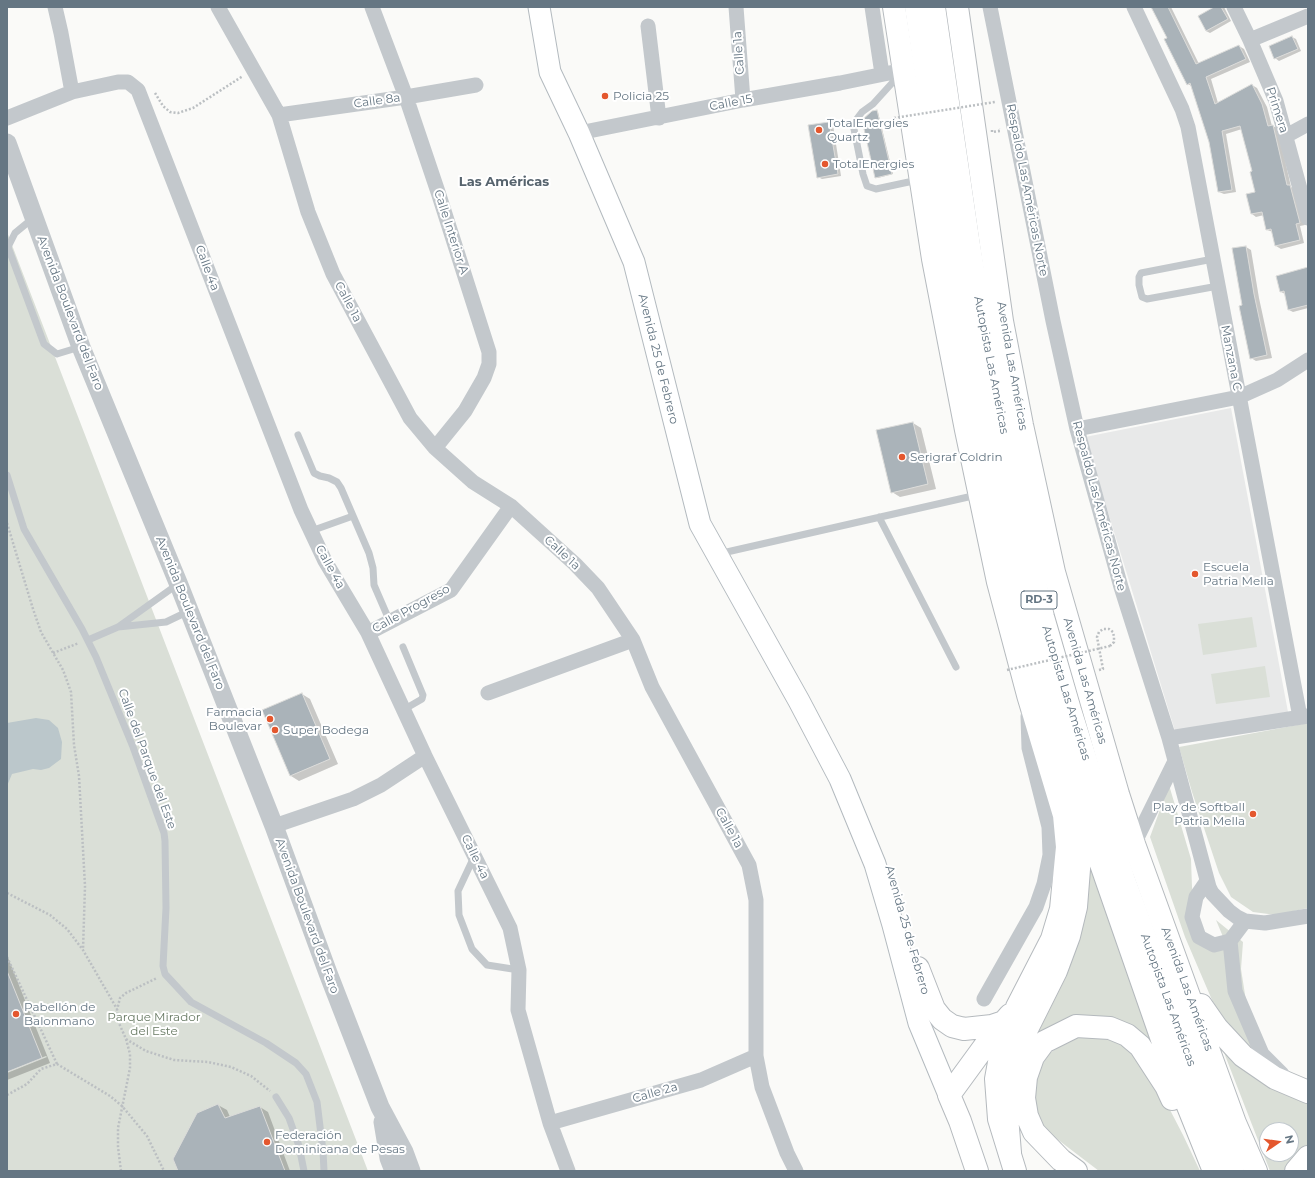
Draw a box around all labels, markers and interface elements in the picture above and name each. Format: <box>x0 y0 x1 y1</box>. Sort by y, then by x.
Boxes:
street label: Calle 1a <box>730 31 748 75</box>
street label: Primera <box>1263 85 1291 135</box>
place label: Policia 25 <box>613 89 669 103</box>
street label: Calle 8a <box>353 91 401 111</box>
marker: Policia 25 <box>600 91 610 101</box>
street label: Calle 15 <box>708 92 754 114</box>
street label: Respaldo Las Américas Norte <box>1003 102 1051 278</box>
place label: TotalEnergies Quartz <box>827 116 908 144</box>
marker: TotalEnergies Quartz <box>814 125 824 135</box>
place label: TotalEnergies <box>833 157 914 171</box>
marker: TotalEnergies <box>820 159 830 169</box>
district label: Las Américas <box>459 174 549 190</box>
street label: Calle Interior A <box>431 188 471 276</box>
street label: Avenida Boulevard del Faro <box>34 234 106 392</box>
street label: Calle 4a <box>192 243 222 293</box>
street label: Calle 1a <box>331 279 365 325</box>
street label: Avenida 25 de Febrero <box>635 292 681 426</box>
street label: Autopista Las Américas <box>971 295 1011 435</box>
street label: Avenida Las Américas <box>994 300 1030 432</box>
street label: Manzana C <box>1218 324 1244 392</box>
street label: Respaldo Las Américas Norte <box>1069 419 1129 593</box>
place label: Serigraf Coldrin <box>910 450 1003 464</box>
marker: Serigraf Coldrin <box>897 452 907 462</box>
street label: Calle 1a <box>541 533 583 573</box>
street label: Avenida Boulevard del Faro <box>153 534 227 692</box>
street label: Calle 4a <box>312 543 348 591</box>
place label: Escuela Patria Mella <box>1203 560 1274 588</box>
marker: Escuela Patria Mella <box>1190 569 1200 579</box>
street label: Calle Progreso <box>370 582 452 636</box>
road number: RD-3 <box>1021 591 1057 609</box>
street label: Avenida Las Américas <box>1060 616 1110 746</box>
street label: Autopista Las Américas <box>1039 624 1093 762</box>
street label: Calle del Parque del Este <box>115 687 179 831</box>
place label: Farmacia Boulevar <box>206 705 262 733</box>
marker: Farmacia Boulevar <box>265 714 275 724</box>
place label: Super Bodega <box>283 723 369 737</box>
marker: Super Bodega <box>270 725 280 735</box>
place label: Play de Softball Patria Mella <box>1153 800 1245 828</box>
street label: Calle 1a <box>712 805 746 851</box>
marker: Play de Softball Patria Mella <box>1248 809 1258 819</box>
street label: Calle 4a <box>458 832 492 882</box>
street label: Avenida Boulevard del Faro <box>272 836 342 996</box>
street label: Avenida 25 de Febrero <box>882 864 932 996</box>
street label: Avenida Las Américas <box>1158 925 1216 1053</box>
street label: Autopista Las Américas <box>1137 932 1199 1068</box>
place label: Pabellón de Balonmano <box>24 1000 96 1028</box>
marker: Pabellón de Balonmano <box>11 1009 21 1019</box>
park label: Parque Mirador del Este <box>107 1010 201 1038</box>
street label: Calle 2a <box>631 1080 679 1106</box>
north arrow <box>1259 1122 1299 1162</box>
place label: Federación Dominicana de Pesas <box>275 1128 405 1156</box>
text: N <box>1282 1134 1298 1145</box>
marker: Federación Dominicana de Pesas <box>262 1137 272 1147</box>

